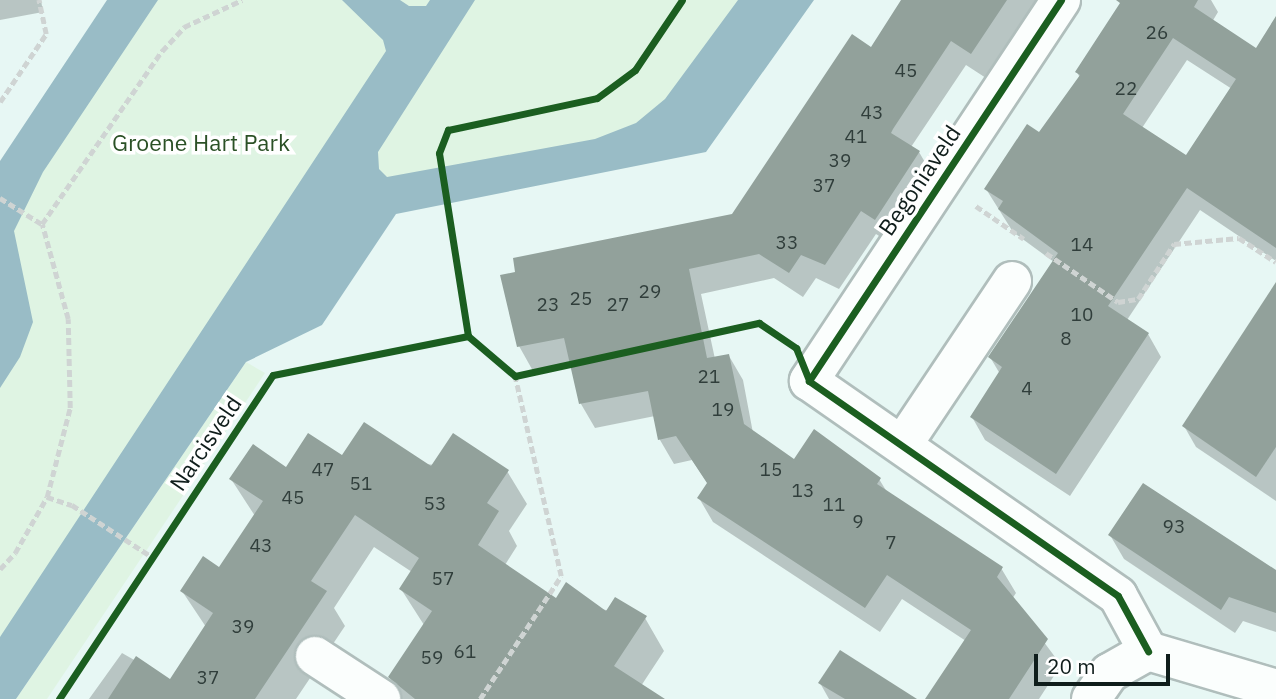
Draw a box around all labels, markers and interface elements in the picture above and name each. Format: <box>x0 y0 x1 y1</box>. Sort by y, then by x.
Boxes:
house number: 26 <box>1146 22 1168 44</box>
house number: 45 <box>895 60 917 82</box>
house number: 22 <box>1115 78 1137 100</box>
house number: 43 <box>861 102 883 124</box>
street label: Begoniaveld <box>872 120 966 240</box>
house number: 41 <box>845 126 867 148</box>
park label: Groene Hart Park <box>112 128 290 156</box>
house number: 39 <box>829 150 851 172</box>
house number: 37 <box>813 175 835 197</box>
house number: 33 <box>776 232 798 254</box>
house number: 14 <box>1071 234 1093 256</box>
house number: 29 <box>639 281 661 303</box>
house number: 25 <box>570 288 592 310</box>
house number: 23 <box>537 294 559 316</box>
house number: 27 <box>607 294 629 316</box>
house number: 10 <box>1071 304 1093 326</box>
house number: 8 <box>1060 328 1072 350</box>
house number: 21 <box>698 366 720 388</box>
house number: 4 <box>1021 378 1033 400</box>
street label: Narcisveld <box>163 390 247 496</box>
house number: 19 <box>712 399 734 421</box>
house number: 47 <box>312 459 334 481</box>
house number: 15 <box>760 459 782 481</box>
house number: 51 <box>350 473 372 495</box>
house number: 13 <box>792 480 814 502</box>
house number: 45 <box>282 487 304 509</box>
house number: 53 <box>424 493 446 515</box>
house number: 11 <box>823 494 845 516</box>
house number: 9 <box>852 511 864 533</box>
house number: 93 <box>1163 516 1185 538</box>
house number: 7 <box>885 532 897 554</box>
house number: 43 <box>250 535 272 557</box>
house number: 57 <box>432 568 454 590</box>
house number: 39 <box>232 616 254 638</box>
scale bar <box>1038 640 1174 684</box>
house number: 61 <box>454 641 476 663</box>
house number: 59 <box>421 647 443 669</box>
text: 20 m <box>1047 652 1096 680</box>
house number: 37 <box>197 667 219 689</box>

